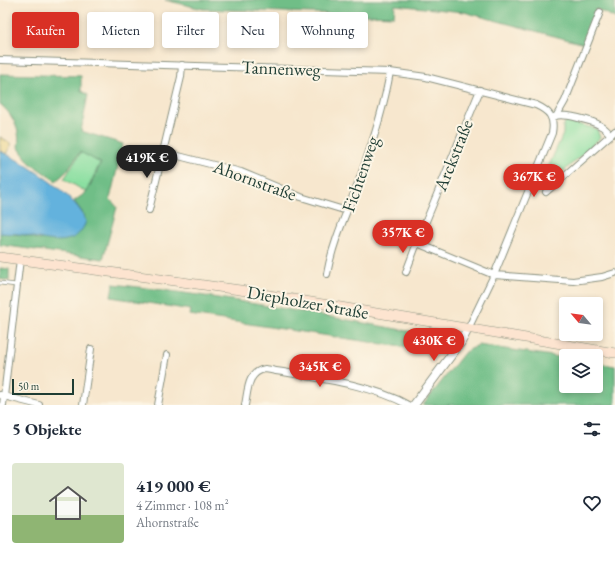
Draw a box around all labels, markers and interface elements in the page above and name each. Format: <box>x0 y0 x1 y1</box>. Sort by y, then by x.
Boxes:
chip: Kaufen <box>12 12 79 48</box>
chip: Mieten <box>87 12 154 48</box>
chip: Filter <box>162 12 219 48</box>
chip: Neu <box>227 12 279 48</box>
chip: Wohnung <box>287 12 368 48</box>
street label: Tannenweg <box>241 55 321 81</box>
street label: Arckstraße <box>428 116 478 195</box>
street label: Fichtenweg <box>336 133 384 215</box>
pin: 419K € <box>114 145 180 179</box>
text: 419K € <box>125 149 169 166</box>
street label: Ahornstraße <box>209 154 300 206</box>
pin: 367K € <box>501 164 567 198</box>
text: 367K € <box>512 168 556 185</box>
pin: 357K € <box>370 220 436 254</box>
text: 357K € <box>381 224 425 241</box>
street label: Diepholzer Straße <box>245 280 371 324</box>
north arrow <box>559 297 603 341</box>
map controls <box>559 297 603 393</box>
pin: 430K € <box>401 328 467 362</box>
text: 430K € <box>412 332 456 349</box>
button: layers <box>559 349 603 393</box>
pin: 345K € <box>287 354 353 388</box>
text: 345K € <box>298 358 342 375</box>
scale bar <box>12 377 74 396</box>
text: 50 m <box>18 379 39 393</box>
text: 5 Objekte <box>12 418 82 440</box>
icon: filters <box>581 418 603 440</box>
text: 419 000 € <box>136 475 211 497</box>
icon: home <box>44 479 92 527</box>
icon: heart <box>581 492 603 514</box>
text: 4 Zimmer · 108 m² <box>136 497 229 514</box>
text: Ahornstraße <box>136 514 199 531</box>

